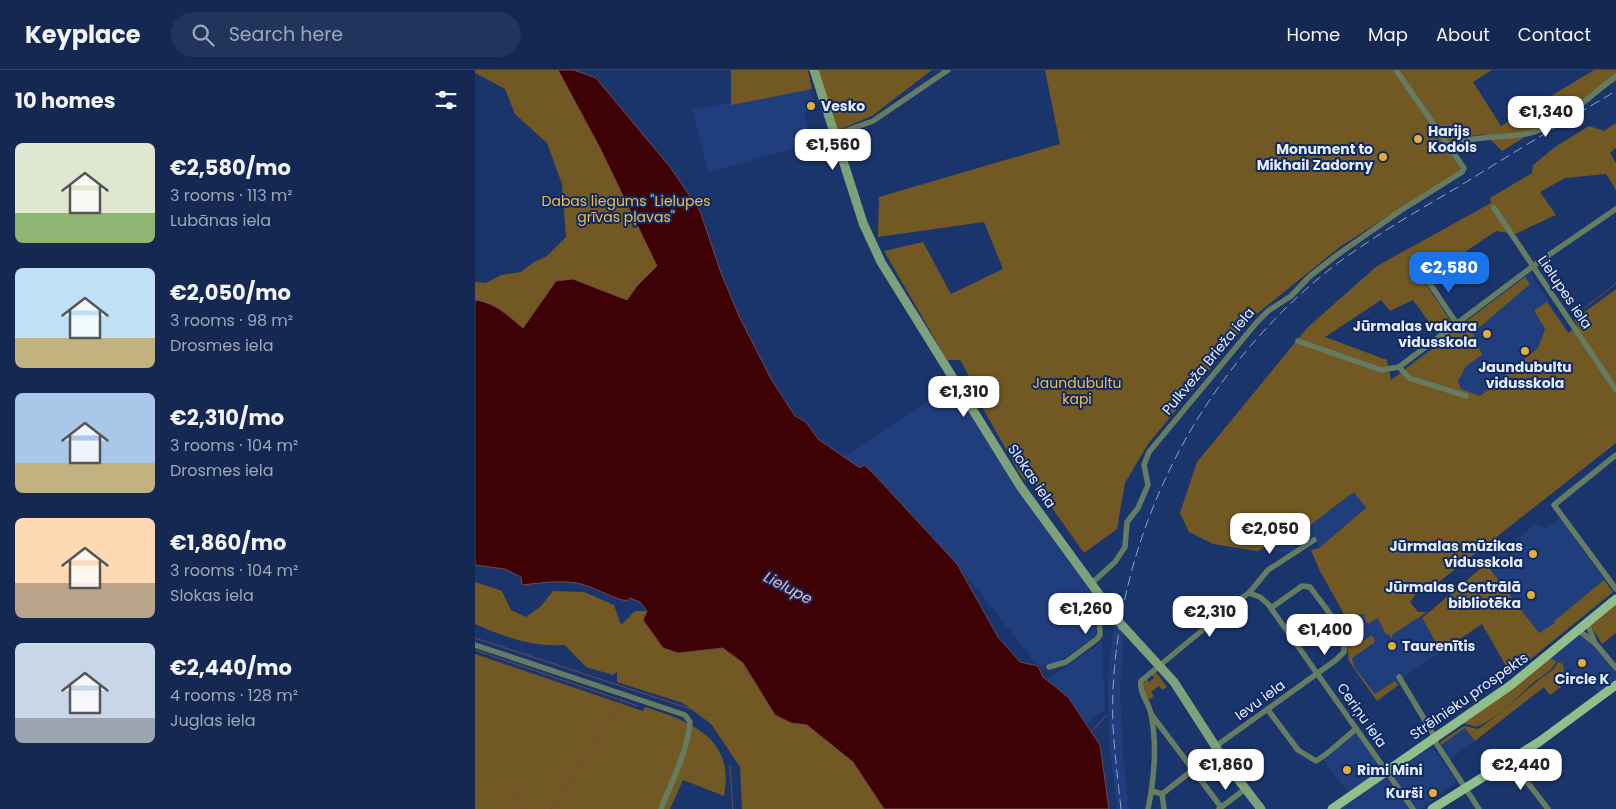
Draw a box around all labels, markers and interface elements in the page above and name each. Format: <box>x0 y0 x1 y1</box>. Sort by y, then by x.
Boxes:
search box <box>171 12 521 57</box>
text: Keyplace <box>25 18 141 51</box>
icon: search <box>189 21 217 49</box>
text: Search here <box>229 21 343 48</box>
text: Home <box>1286 22 1340 47</box>
text: Map <box>1368 22 1408 47</box>
text: About <box>1436 22 1490 47</box>
text: Contact <box>1518 22 1591 47</box>
text: 10 homes <box>15 86 115 115</box>
icon: filters <box>432 86 460 114</box>
place label: Vesko <box>821 96 865 116</box>
pin: €1,340 <box>1505 96 1587 138</box>
marker: Vesko <box>805 100 817 112</box>
text: €1,340 <box>1519 100 1573 123</box>
place label: Harijs Kodols <box>1428 121 1477 157</box>
pin: €1,560 <box>792 128 874 171</box>
text: €1,560 <box>806 133 860 156</box>
marker: Harijs Kodols <box>1412 133 1424 145</box>
place label: Monument to Mikhail Zadorny <box>1257 139 1373 175</box>
marker: Monument to Mikhail Zadorny <box>1377 151 1389 163</box>
text: €2,580/mo <box>170 153 291 182</box>
icon: home <box>55 163 115 223</box>
text: 3 rooms · 113 m² <box>170 184 293 207</box>
park label: Dabas liegums "Lielupes grīvas pļavas" <box>542 191 710 227</box>
text: Lubānas iela <box>170 209 271 232</box>
street label: Lielupes iela <box>1533 251 1597 333</box>
pin: €2,580 <box>1408 252 1490 294</box>
text: €2,580 <box>1420 256 1478 279</box>
text: €2,050/mo <box>170 278 291 307</box>
icon: home <box>55 288 115 348</box>
street label: Pulkveža Brieža iela <box>1157 303 1259 419</box>
text: 3 rooms · 98 m² <box>170 309 293 332</box>
place label: Jūrmalas vakara vidusskola <box>1353 316 1477 352</box>
marker: Jūrmalas vakara vidusskola <box>1481 328 1493 340</box>
text: Drosmes iela <box>170 334 274 357</box>
marker: Jaundubultu vidusskola <box>1519 345 1531 357</box>
place label: Jaundubultu vidusskola <box>1478 357 1572 393</box>
park label: Jaundubultu kapi <box>1032 373 1122 409</box>
pin: €1,310 <box>923 376 1005 418</box>
text: €1,310 <box>939 380 989 403</box>
text: €2,310/mo <box>170 403 284 432</box>
icon: home <box>55 413 115 473</box>
text: 3 rooms · 104 m² <box>170 434 298 457</box>
street label: Slokas iela <box>1003 440 1061 512</box>
text: Drosmes iela <box>170 459 274 482</box>
pin: €2,050 <box>1229 512 1311 555</box>
text: €2,050 <box>1241 517 1299 540</box>
text: €1,860/mo <box>170 528 286 557</box>
place label: Jūrmalas mūzikas vidusskola <box>1389 536 1523 572</box>
icon: home <box>55 538 115 598</box>
marker: Jūrmalas mūzikas vidusskola <box>1527 548 1539 560</box>
text: 3 rooms · 104 m² <box>170 559 298 582</box>
water label: Lielupe <box>760 566 816 609</box>
place label: Jūrmalas Centrālā bibliotēka <box>1385 577 1521 613</box>
text: Slokas iela <box>170 584 254 607</box>
marker: Jūrmalas Centrālā bibliotēka <box>1525 589 1537 601</box>
pin: €1,260 <box>1045 592 1127 635</box>
pin: €2,310 <box>1169 596 1251 638</box>
text: €1,260 <box>1059 597 1113 620</box>
text: €2,310 <box>1184 600 1236 623</box>
pin: €1,400 <box>1284 614 1366 656</box>
text: €1,400 <box>1297 618 1353 641</box>
place label: Taurenītis <box>1402 636 1476 656</box>
marker: Taurenītis <box>1386 640 1398 652</box>
street label: Strēlnieku prospekts <box>1406 648 1532 744</box>
text: €2,440/mo <box>170 653 292 682</box>
marker: Circle K <box>1576 657 1588 669</box>
icon: home <box>55 663 115 723</box>
place label: Circle K <box>1555 669 1610 689</box>
street label: Ievu iela <box>1231 675 1289 725</box>
street label: Ceriņu iela <box>1332 679 1392 751</box>
text: 4 rooms · 128 m² <box>170 684 298 707</box>
text: Juglas iela <box>170 709 256 732</box>
pin: €1,860 <box>1185 748 1267 791</box>
pin: €2,440 <box>1480 748 1562 791</box>
text: €1,860 <box>1199 753 1253 776</box>
text: €2,440 <box>1492 753 1550 776</box>
place label: Rimi Mini <box>1357 760 1423 780</box>
marker: Rimi Mini <box>1341 764 1353 776</box>
place label: Kurši <box>1386 783 1423 803</box>
marker: Kurši <box>1427 787 1439 799</box>

